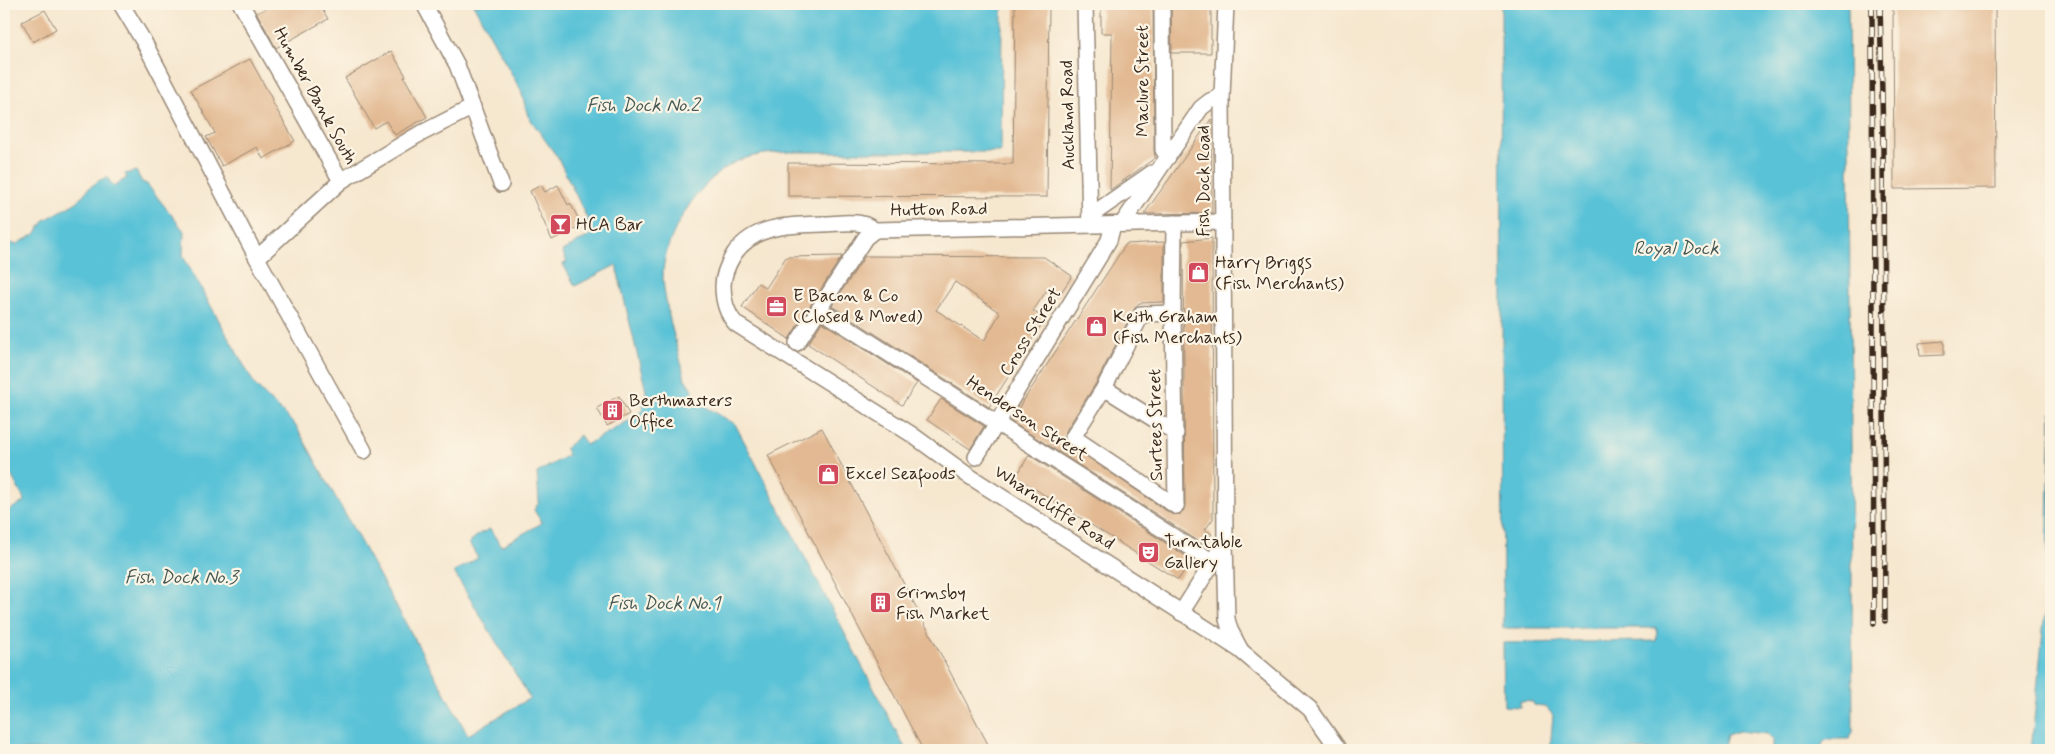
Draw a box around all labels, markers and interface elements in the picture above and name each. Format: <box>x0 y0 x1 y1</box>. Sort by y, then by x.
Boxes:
street label: Humber Bank South <box>267 23 363 169</box>
street label: Maclure Street <box>1131 25 1155 137</box>
street label: Auckland Road <box>1055 60 1081 170</box>
water label: Fish Dock No.2 <box>586 93 702 118</box>
street label: Fish Dock Road <box>1192 125 1216 237</box>
street label: Hutton Road <box>890 197 988 223</box>
bar icon: HCA Bar <box>548 213 572 237</box>
place label: HCA Bar <box>576 213 644 237</box>
water label: Royal Dock <box>1633 236 1719 261</box>
place label: Harry Briggs (Fish Merchants) <box>1215 251 1345 296</box>
shop icon: Harry Briggs (Fish Merchants) <box>1187 261 1211 285</box>
street label: Cross Street <box>994 283 1068 381</box>
place label: E Bacon & Co (Closed & Moved) <box>793 284 923 329</box>
office icon: E Bacon & Co (Closed & Moved) <box>765 294 789 318</box>
place label: Keith Graham (Fish Merchants) <box>1113 305 1243 350</box>
shop icon: Keith Graham (Fish Merchants) <box>1085 315 1109 339</box>
street label: Surtees Street <box>1143 368 1169 481</box>
street label: Henderson Street <box>961 371 1093 468</box>
place label: Berthmasters Office <box>629 389 732 434</box>
building icon: Berthmasters Office <box>601 399 625 423</box>
street label: Wharncliffe Road <box>989 460 1119 556</box>
shop icon: Excel Seafoods <box>817 462 841 486</box>
place label: Excel Seafoods <box>845 462 956 488</box>
place label: Turntable Gallery <box>1164 530 1243 575</box>
theatre icon: Turntable Gallery <box>1136 540 1160 564</box>
water label: Fish Dock No.3 <box>125 565 241 590</box>
place label: Grimsby Fish Market <box>896 581 990 626</box>
water label: Fish Dock No.1 <box>608 591 722 616</box>
building icon: Grimsby Fish Market <box>868 591 892 615</box>

